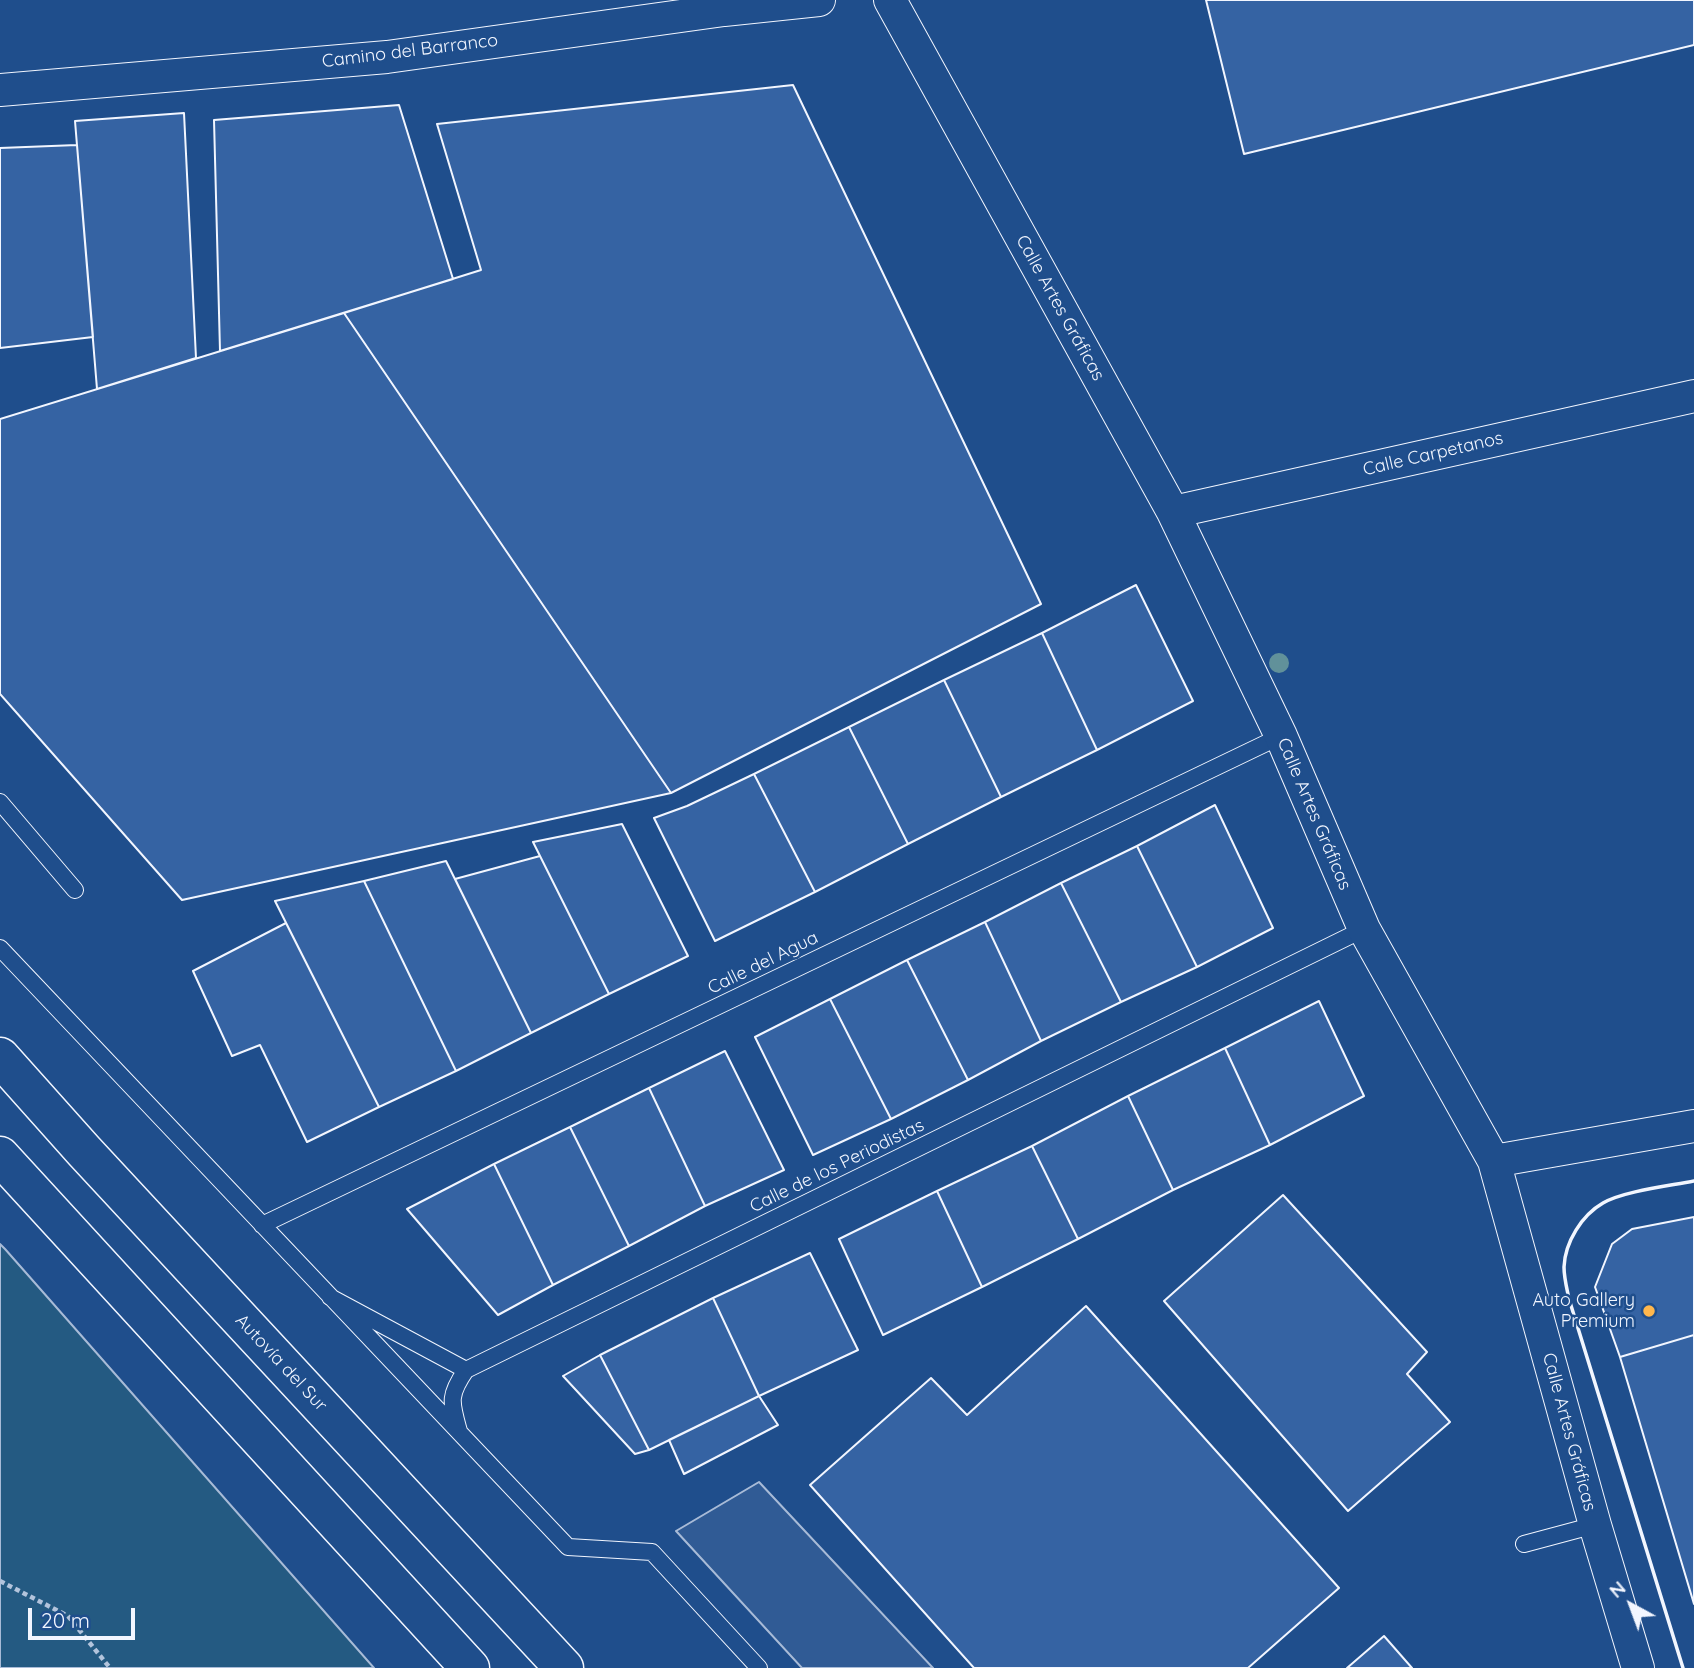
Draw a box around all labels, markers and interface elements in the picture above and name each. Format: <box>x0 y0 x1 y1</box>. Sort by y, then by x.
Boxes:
street label: Camino del Barranco <box>321 29 499 73</box>
street label: Calle Artes Gráficas <box>1011 231 1109 385</box>
street label: Calle Carpetanos <box>1361 427 1505 481</box>
street label: Calle Artes Gráficas <box>1272 735 1356 893</box>
street label: Calle del Agua <box>704 927 822 999</box>
street label: Calle de los Periodistas <box>746 1114 928 1218</box>
place label: Auto Gallery Premium <box>1532 1290 1635 1332</box>
marker: Auto Gallery Premium <box>1641 1303 1657 1319</box>
street label: Autovía del Sur <box>230 1310 332 1416</box>
street label: Calle Artes Gráficas <box>1537 1350 1601 1514</box>
north arrow <box>1596 1570 1666 1640</box>
text: N <box>1604 1576 1630 1603</box>
scale bar <box>32 1594 138 1638</box>
text: 20 m <box>41 1607 90 1633</box>

